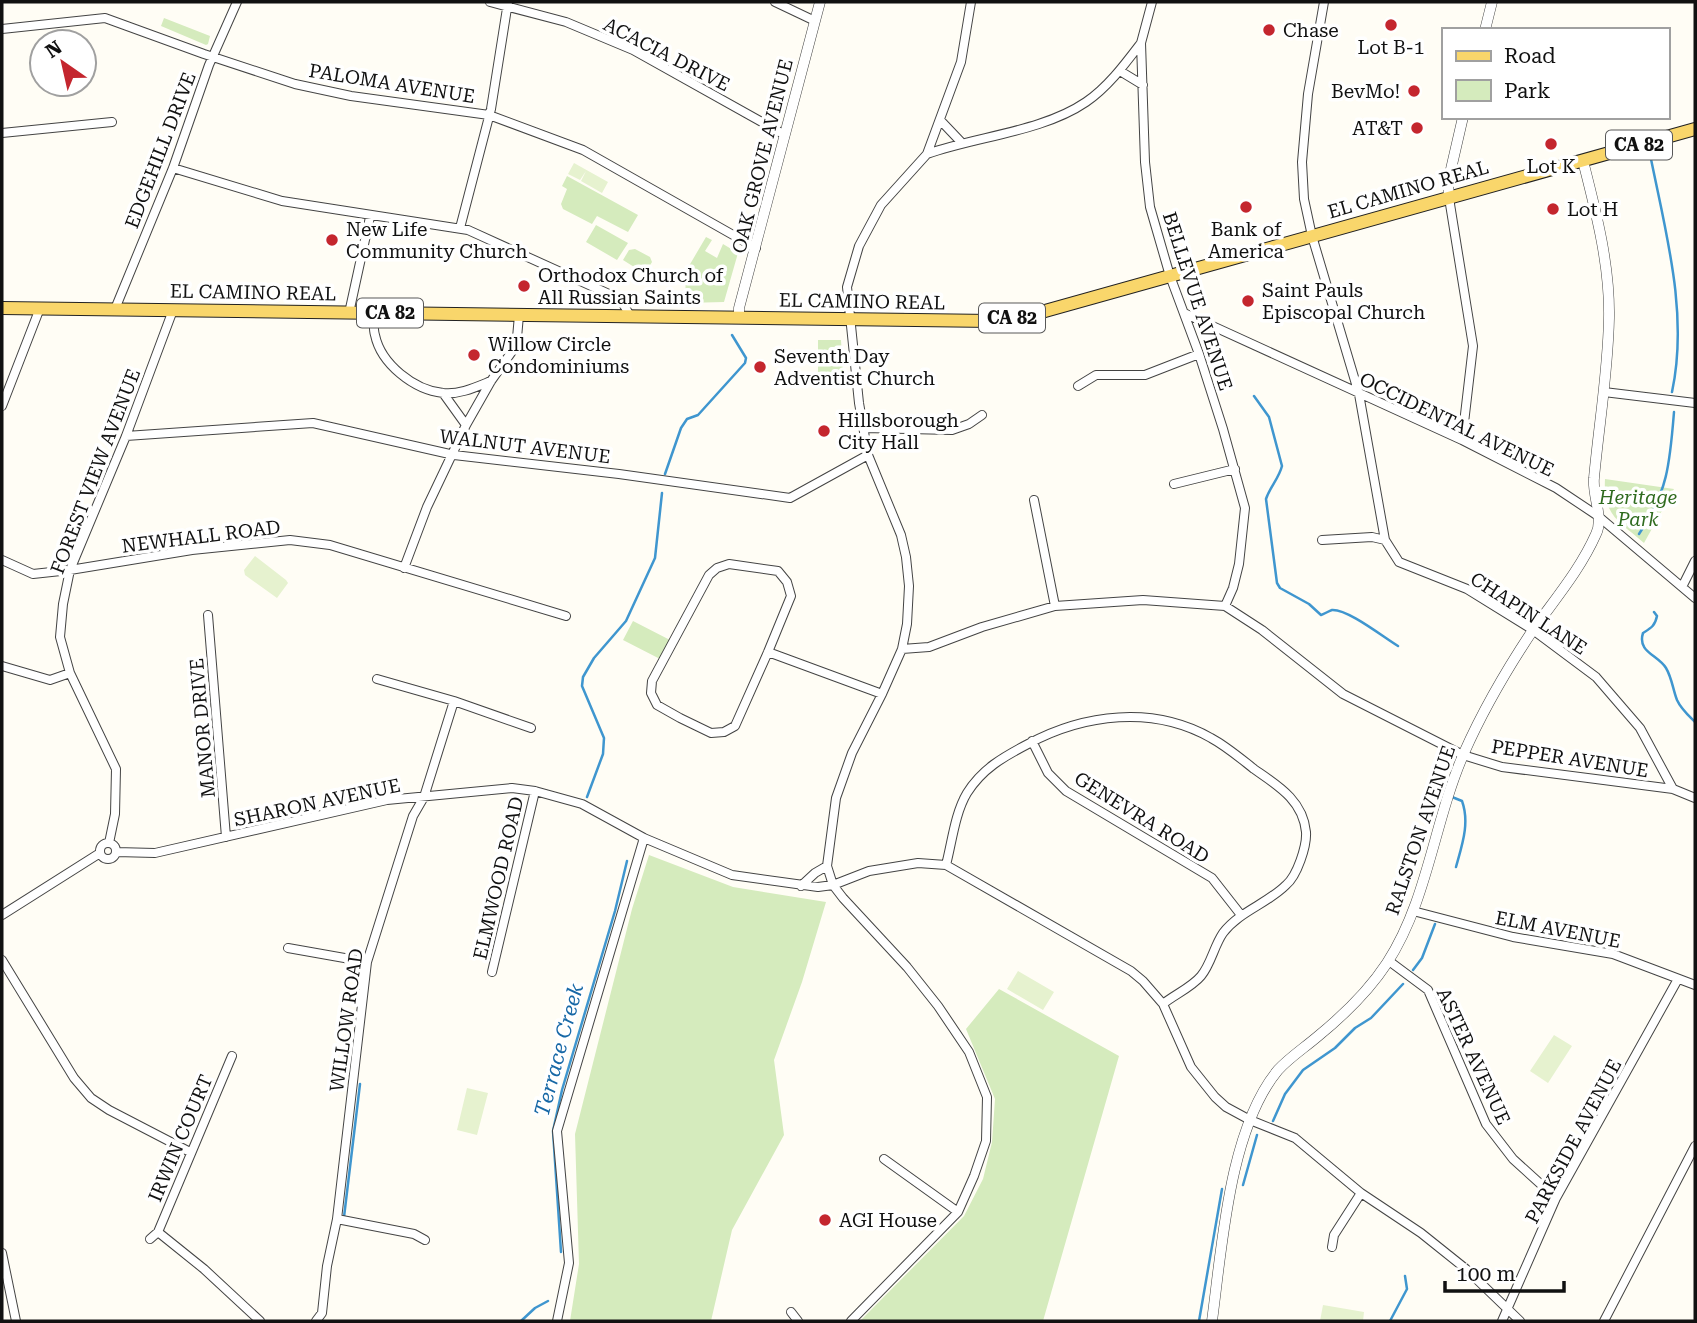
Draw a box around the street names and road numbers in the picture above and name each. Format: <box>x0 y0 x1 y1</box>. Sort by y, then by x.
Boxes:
street label: ACACIA DRIVE <box>600 13 734 96</box>
street label: OAK GROVE AVENUE <box>727 56 798 256</box>
street label: PALOMA AVENUE <box>307 59 477 108</box>
street label: EDGEHILL DRIVE <box>120 69 201 232</box>
road number: CA 82 <box>1606 130 1672 160</box>
street label: EL CAMINO REAL <box>1325 155 1491 223</box>
street label: BELLEVUE AVENUE <box>1158 209 1237 393</box>
street label: EL CAMINO REAL <box>170 280 336 305</box>
street label: EL CAMINO REAL <box>779 289 945 314</box>
road number: CA 82 <box>357 298 423 328</box>
road number: CA 82 <box>979 304 1045 332</box>
street label: FOREST VIEW AVENUE <box>46 365 145 577</box>
street label: OCCIDENTAL AVENUE <box>1356 367 1558 482</box>
street label: WALNUT AVENUE <box>438 425 612 468</box>
street label: NEWHALL ROAD <box>120 515 282 558</box>
street label: CHAPIN LANE <box>1466 567 1591 660</box>
street label: MANOR DRIVE <box>185 657 220 799</box>
street label: PEPPER AVENUE <box>1490 735 1650 782</box>
street label: RALSTON AVENUE <box>1381 742 1460 918</box>
street label: GENEVRA ROAD <box>1070 767 1213 868</box>
street label: SHARON AVENUE <box>232 774 402 831</box>
street label: ELMWOOD ROAD <box>469 794 528 962</box>
street label: ELM AVENUE <box>1493 906 1623 953</box>
street label: WILLOW ROAD <box>325 947 368 1093</box>
street label: ASTER AVENUE <box>1432 984 1515 1128</box>
street label: PARKSIDE AVENUE <box>1520 1055 1627 1227</box>
street label: IRWIN COURT <box>143 1071 218 1205</box>

